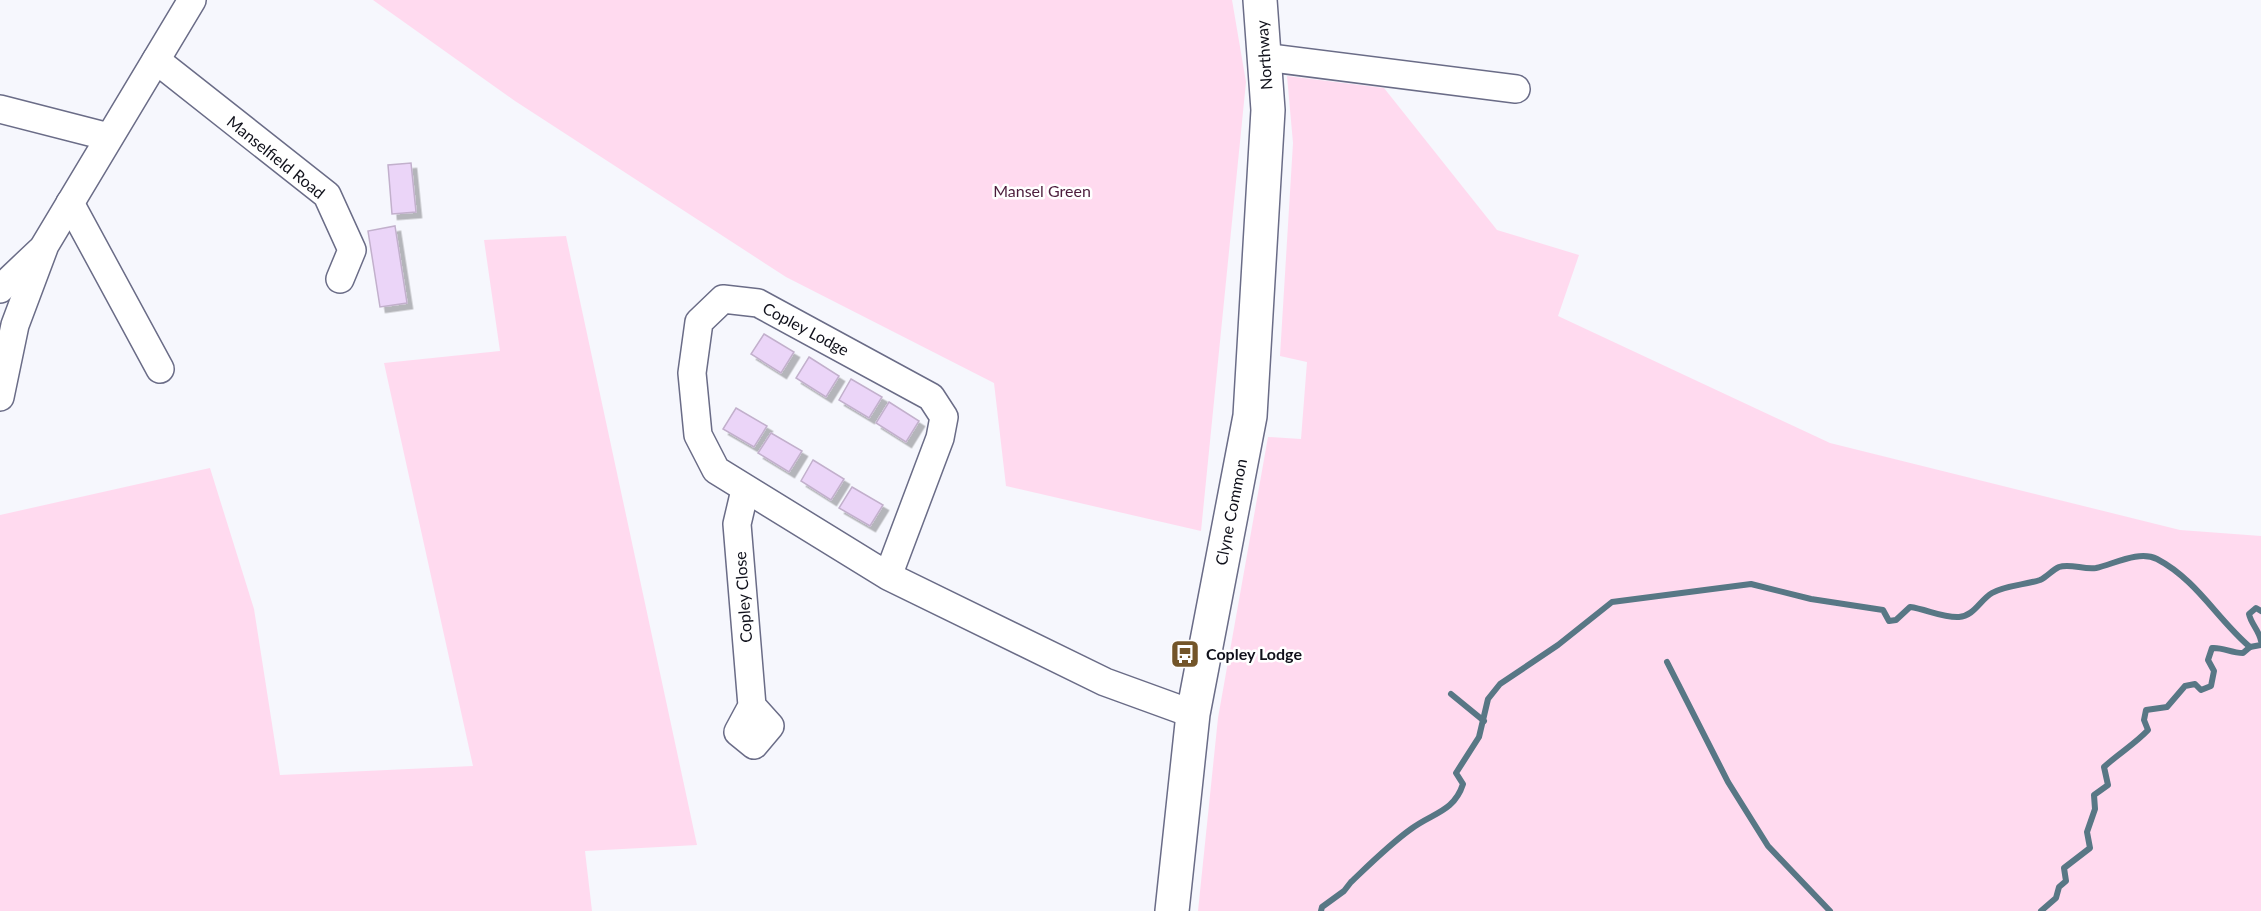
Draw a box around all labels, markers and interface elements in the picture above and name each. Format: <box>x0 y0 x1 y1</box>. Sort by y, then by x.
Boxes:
street label: Northway <box>1252 19 1275 91</box>
street label: Manselfield Road <box>223 111 329 202</box>
park label: Mansel Green <box>993 181 1091 200</box>
street label: Copley Lodge <box>760 298 853 359</box>
street label: Clyne Common <box>1211 457 1250 567</box>
street label: Copley Close <box>730 551 755 643</box>
bus stop icon: Copley Lodge <box>1169 638 1201 670</box>
place label: Copley Lodge <box>1206 644 1302 663</box>

